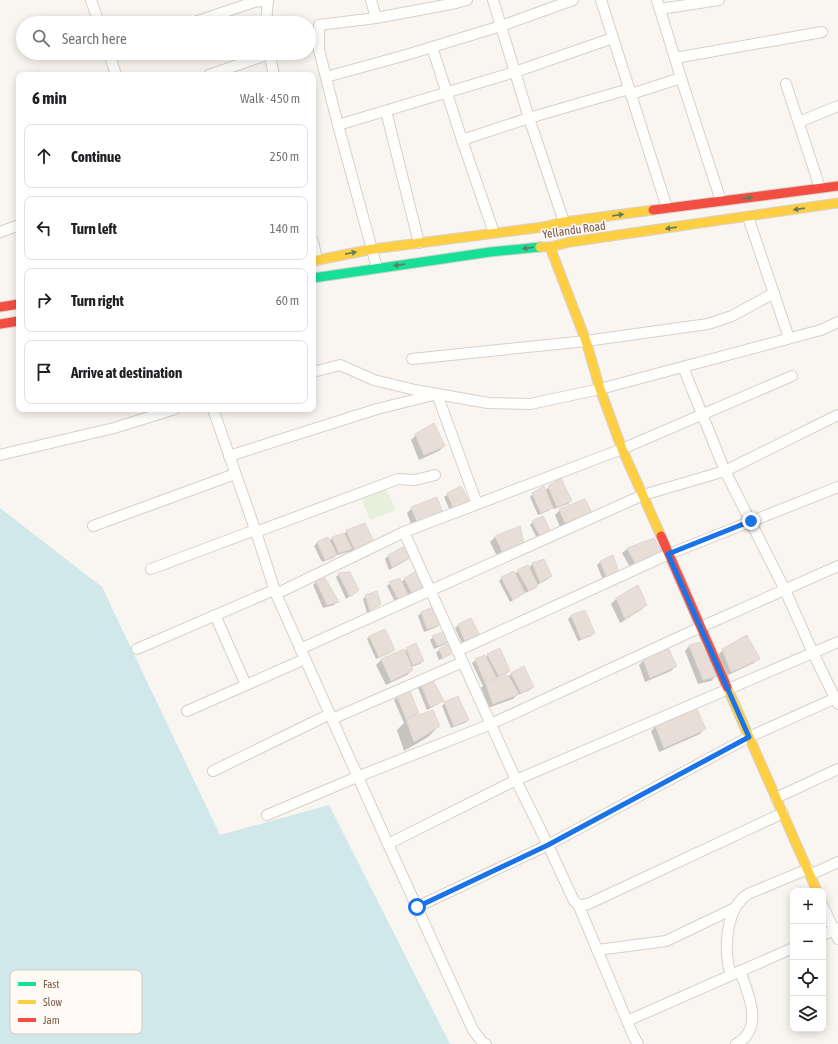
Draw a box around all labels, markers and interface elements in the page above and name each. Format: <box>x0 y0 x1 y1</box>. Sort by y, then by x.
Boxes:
search box <box>16 16 316 60</box>
icon: search <box>30 27 52 49</box>
text: Search here <box>62 30 127 47</box>
text: 6 min <box>32 88 67 108</box>
text: Walk · 450 m <box>240 91 300 106</box>
icon: ahead <box>33 145 55 167</box>
text: Continue <box>71 148 121 165</box>
text: 250 m <box>270 149 299 164</box>
one-way arrow <box>741 195 753 201</box>
one-way arrow <box>793 206 805 212</box>
one-way arrow <box>612 212 625 218</box>
icon: left <box>33 217 55 239</box>
street label: Yellandu Road <box>541 219 607 241</box>
text: Turn left <box>71 220 117 237</box>
text: 140 m <box>270 221 299 236</box>
one-way arrow <box>665 225 677 231</box>
one-way arrow <box>522 245 534 251</box>
one-way arrow <box>345 250 357 256</box>
one-way arrow <box>393 262 406 268</box>
icon: right <box>33 289 55 311</box>
text: Turn right <box>71 292 124 309</box>
text: 60 m <box>276 293 299 308</box>
icon: arrive <box>33 361 55 383</box>
text: Arrive at destination <box>71 364 182 381</box>
route end <box>742 512 760 530</box>
map controls <box>790 888 826 1032</box>
button: + <box>790 888 826 924</box>
route start <box>408 898 426 916</box>
button: − <box>790 924 826 960</box>
button: locate <box>790 960 826 996</box>
legend <box>10 970 142 1034</box>
text: Fast <box>43 978 59 990</box>
text: Slow <box>43 996 62 1008</box>
button: layers <box>790 996 826 1032</box>
text: Jam <box>43 1014 60 1026</box>

